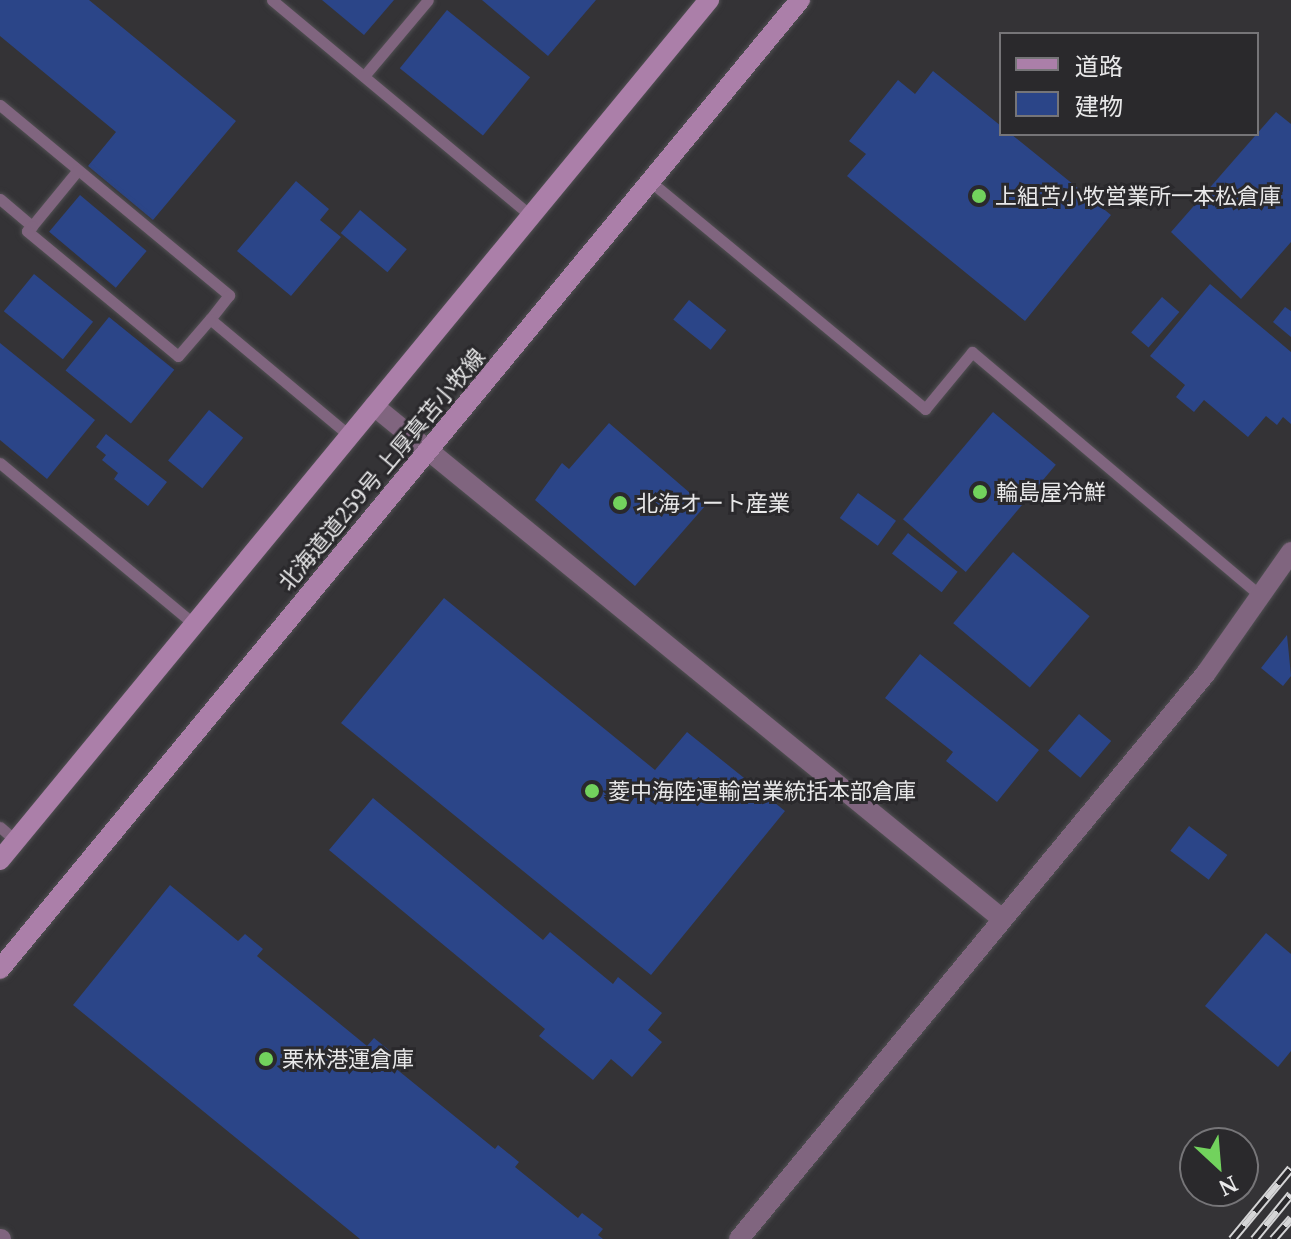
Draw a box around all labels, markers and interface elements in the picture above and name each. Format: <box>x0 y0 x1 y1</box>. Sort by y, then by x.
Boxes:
legend <box>999 32 1259 136</box>
text: 道路 <box>1075 49 1123 82</box>
text: 建物 <box>1075 89 1123 122</box>
place label: 上組苫小牧営業所一本松倉庫 <box>995 183 1281 209</box>
marker: 上組苫小牧営業所一本松倉庫 <box>970 187 988 205</box>
street label: 北海道道259号 上厚真苫小牧線 <box>272 343 490 595</box>
place label: 輪島屋冷鮮 <box>996 479 1106 505</box>
marker: 輪島屋冷鮮 <box>971 483 989 501</box>
place label: 北海オート産業 <box>636 490 790 516</box>
marker: 北海オート産業 <box>611 494 629 512</box>
place label: 菱中海陸運輸営業統括本部倉庫 <box>608 778 916 804</box>
marker: 菱中海陸運輸営業統括本部倉庫 <box>583 782 601 800</box>
place label: 栗林港運倉庫 <box>282 1046 414 1072</box>
marker: 栗林港運倉庫 <box>257 1050 275 1068</box>
north arrow <box>1179 1127 1259 1207</box>
text: N <box>1214 1169 1243 1204</box>

